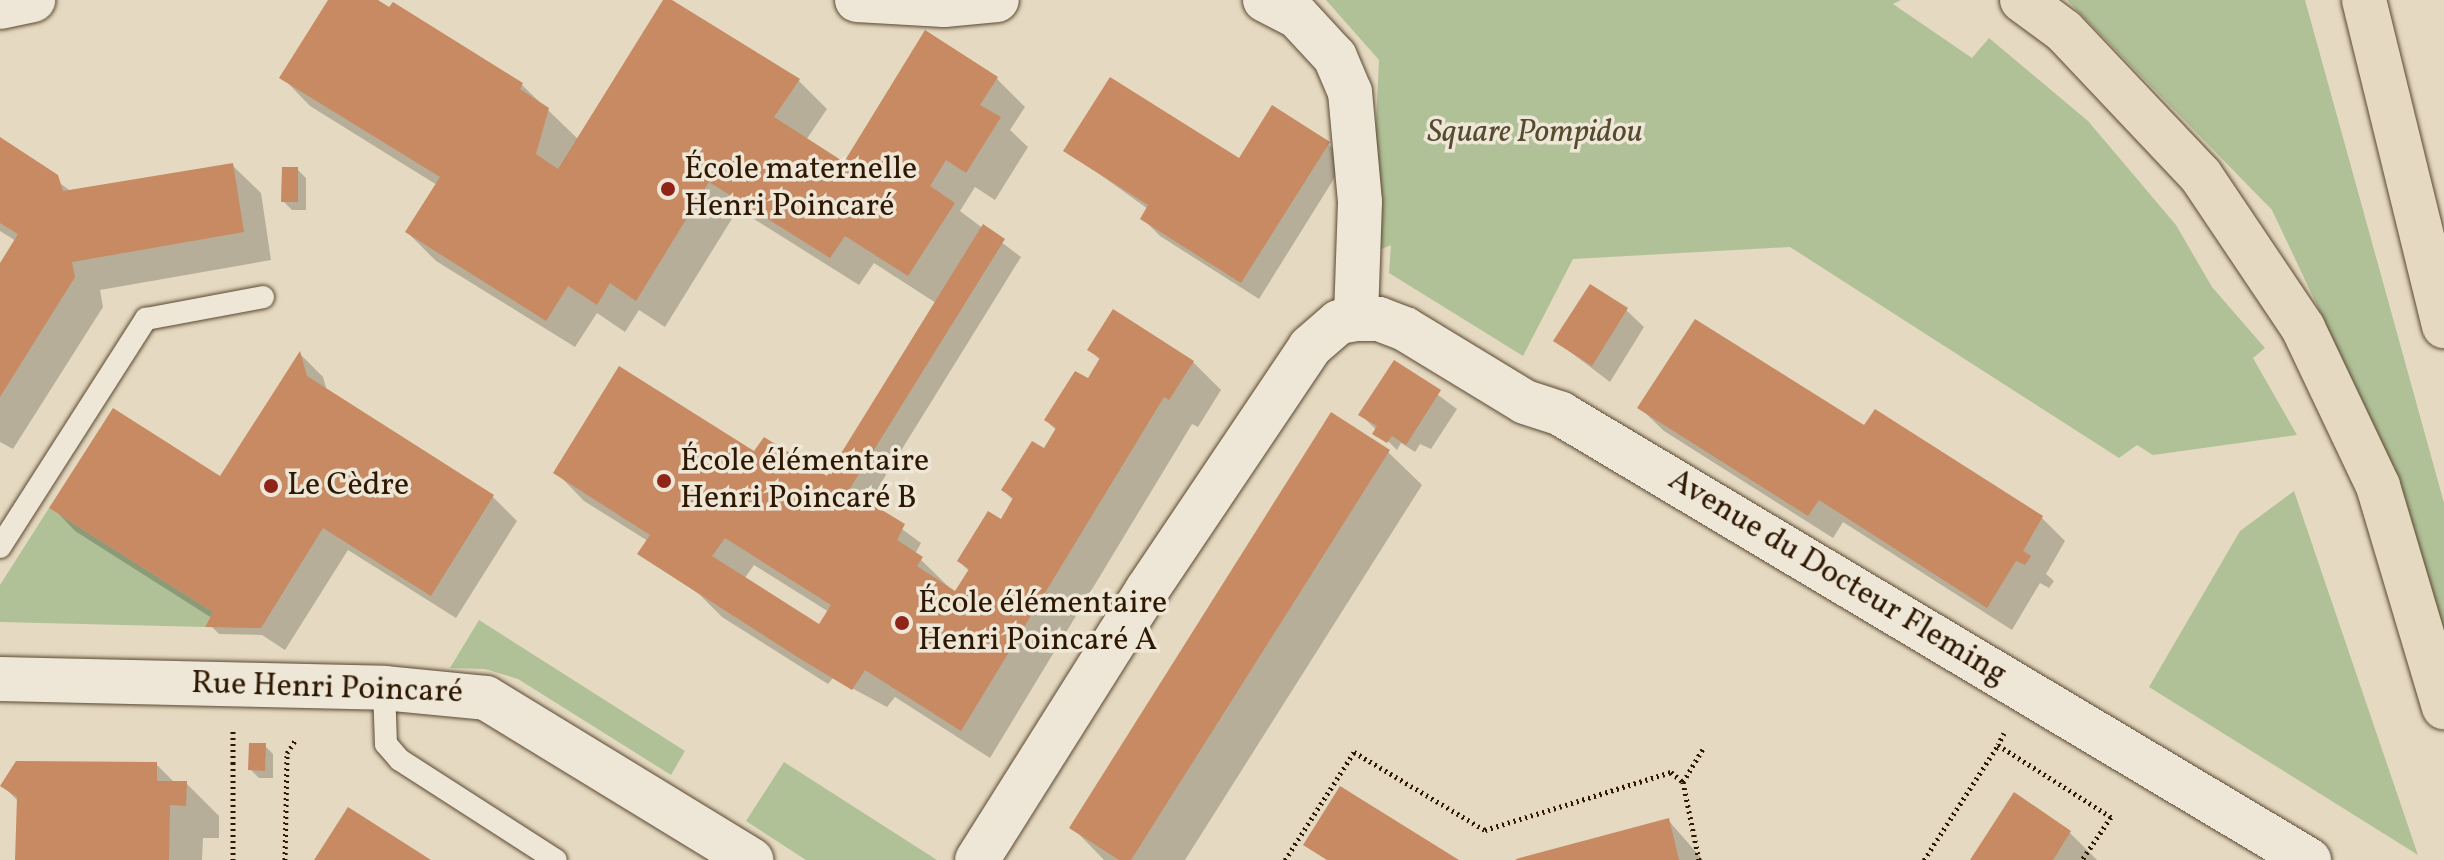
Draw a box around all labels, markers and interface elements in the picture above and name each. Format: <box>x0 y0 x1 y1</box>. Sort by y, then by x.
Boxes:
park label: Square Pompidou <box>1427 114 1643 152</box>
place label: École maternelle Henri Poincaré <box>684 152 917 227</box>
marker: École maternelle Henri Poincaré <box>659 180 677 198</box>
place label: École élémentaire Henri Poincaré B <box>680 444 929 519</box>
street label: Avenue du Docteur Fleming <box>1661 462 2013 694</box>
place label: Le Cèdre <box>287 467 409 505</box>
marker: École élémentaire Henri Poincaré B <box>655 472 673 490</box>
marker: Le Cèdre <box>262 477 280 495</box>
place label: École élémentaire Henri Poincaré A <box>918 586 1167 661</box>
marker: École élémentaire Henri Poincaré A <box>893 614 911 632</box>
street label: Rue Henri Poincaré <box>190 665 464 713</box>

